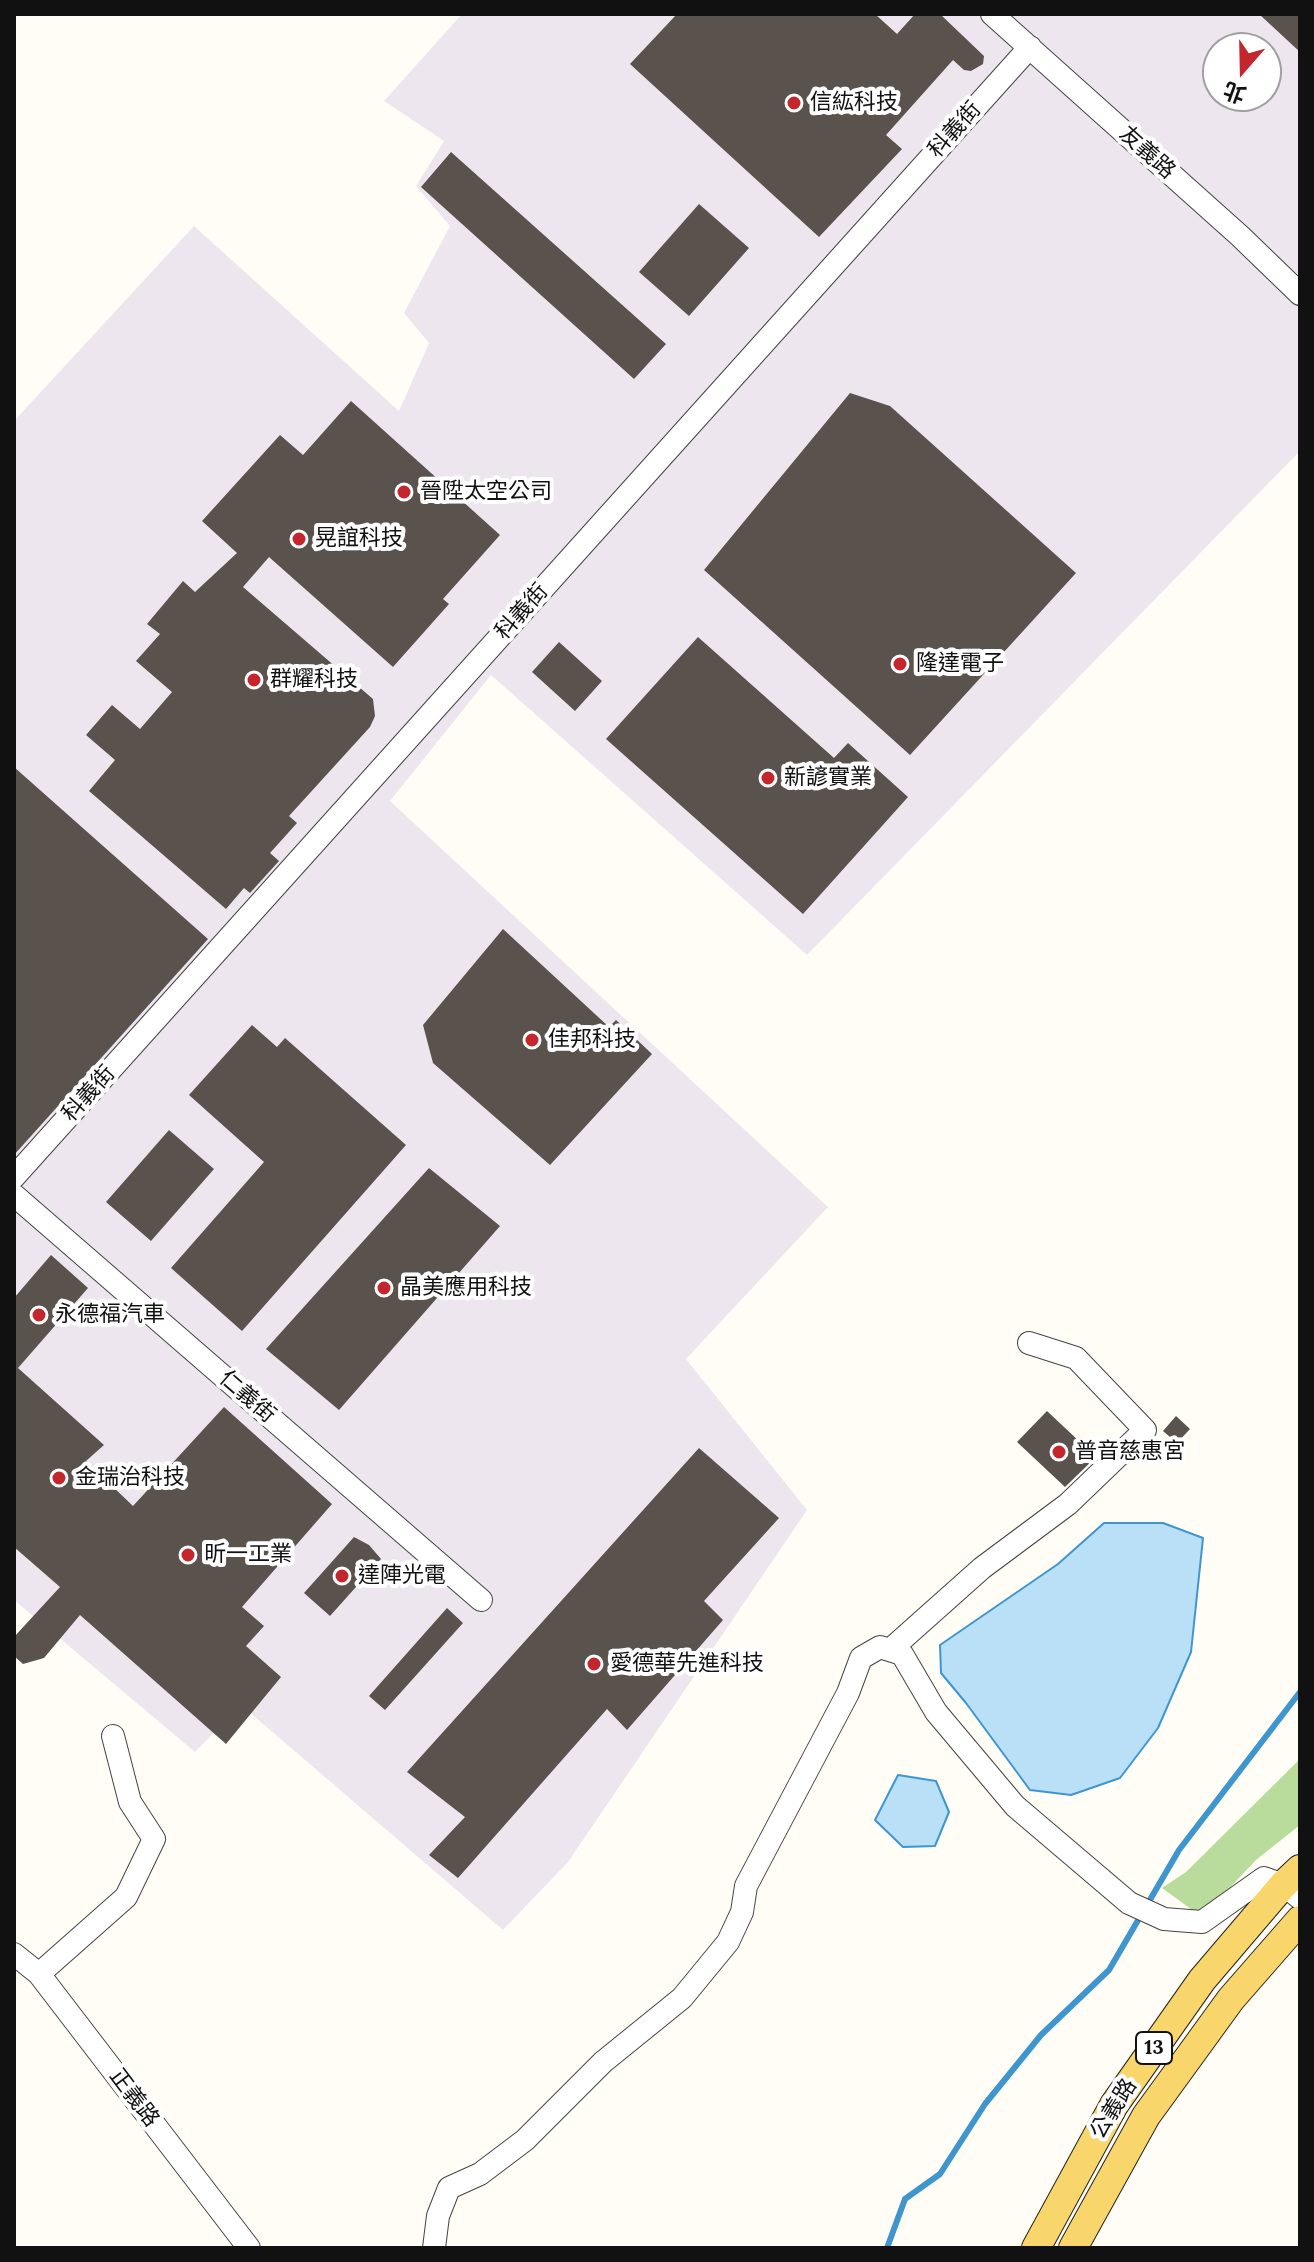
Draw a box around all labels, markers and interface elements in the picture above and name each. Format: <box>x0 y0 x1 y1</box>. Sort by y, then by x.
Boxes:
north arrow <box>1202 32 1282 112</box>
text: 北 <box>1219 76 1250 110</box>
place label: 信紘科技 <box>810 90 898 116</box>
marker: 信紘科技 <box>785 94 803 112</box>
street label: 科義街 <box>923 97 987 163</box>
street label: 友義路 <box>1114 121 1180 185</box>
place label: 晉陞太空公司 <box>420 479 552 505</box>
marker: 晉陞太空公司 <box>395 483 413 501</box>
place label: 晃誼科技 <box>315 526 403 552</box>
marker: 晃誼科技 <box>290 530 308 548</box>
street label: 科義街 <box>490 579 554 645</box>
place label: 隆達電子 <box>916 651 1004 677</box>
marker: 隆達電子 <box>891 655 909 673</box>
place label: 群耀科技 <box>270 667 358 693</box>
marker: 群耀科技 <box>245 671 263 689</box>
place label: 新諺實業 <box>784 765 872 791</box>
marker: 新諺實業 <box>759 769 777 787</box>
place label: 佳邦科技 <box>548 1027 636 1053</box>
marker: 佳邦科技 <box>523 1031 541 1049</box>
street label: 科義街 <box>57 1061 121 1127</box>
place label: 晶美應用科技 <box>400 1275 532 1301</box>
marker: 晶美應用科技 <box>375 1279 393 1297</box>
place label: 永德福汽車 <box>55 1302 165 1328</box>
marker: 永德福汽車 <box>30 1306 48 1324</box>
street label: 仁義街 <box>213 1365 281 1429</box>
place label: 普音慈惠宮 <box>1075 1439 1185 1465</box>
marker: 普音慈惠宮 <box>1050 1443 1068 1461</box>
place label: 金瑞治科技 <box>75 1465 185 1491</box>
marker: 金瑞治科技 <box>50 1469 68 1487</box>
place label: 昕一工業 <box>204 1542 292 1568</box>
marker: 昕一工業 <box>179 1546 197 1564</box>
place label: 達陣光電 <box>358 1563 446 1589</box>
marker: 達陣光電 <box>333 1567 351 1585</box>
place label: 愛德華先進科技 <box>610 1651 764 1677</box>
marker: 愛德華先進科技 <box>585 1655 603 1673</box>
road number: 13 <box>1136 2032 1172 2064</box>
street label: 正義路 <box>104 2064 164 2132</box>
street label: 公義路 <box>1085 2074 1143 2144</box>

